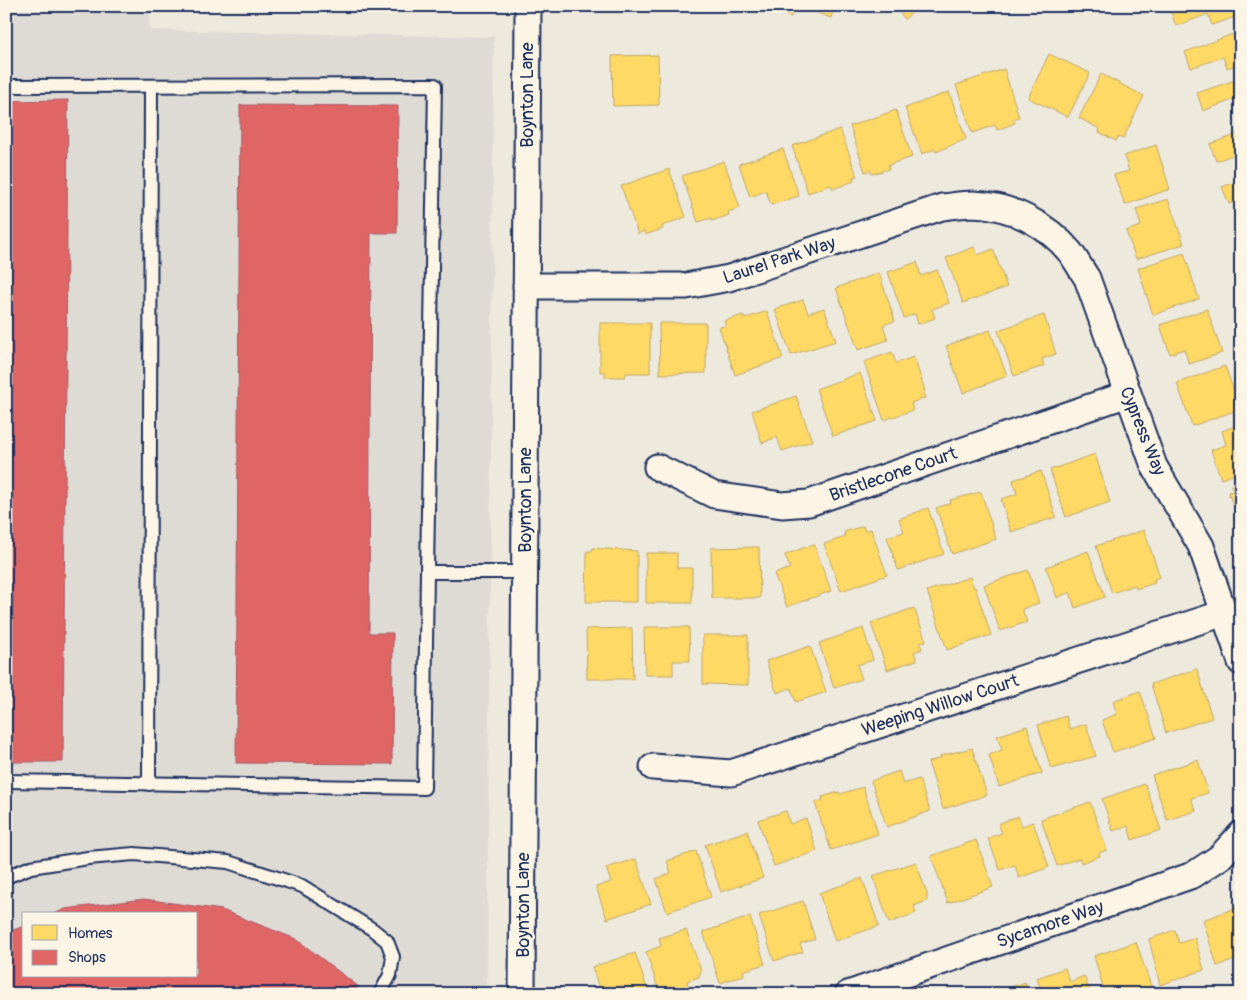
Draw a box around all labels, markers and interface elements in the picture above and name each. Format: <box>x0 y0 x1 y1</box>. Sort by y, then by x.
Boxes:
street label: Boynton Lane <box>516 42 539 148</box>
street label: Laurel Park Way <box>720 231 839 290</box>
street label: Cypress Way <box>1114 383 1171 479</box>
street label: Bristlecone Court <box>826 442 961 507</box>
street label: Boynton Lane <box>514 447 537 553</box>
street label: Weeping Willow Court <box>859 669 1022 742</box>
street label: Boynton Lane <box>512 852 535 958</box>
street label: Sycamore Way <box>994 895 1107 954</box>
legend <box>22 912 198 978</box>
text: Homes <box>68 924 113 943</box>
text: Shops <box>68 948 106 967</box>

